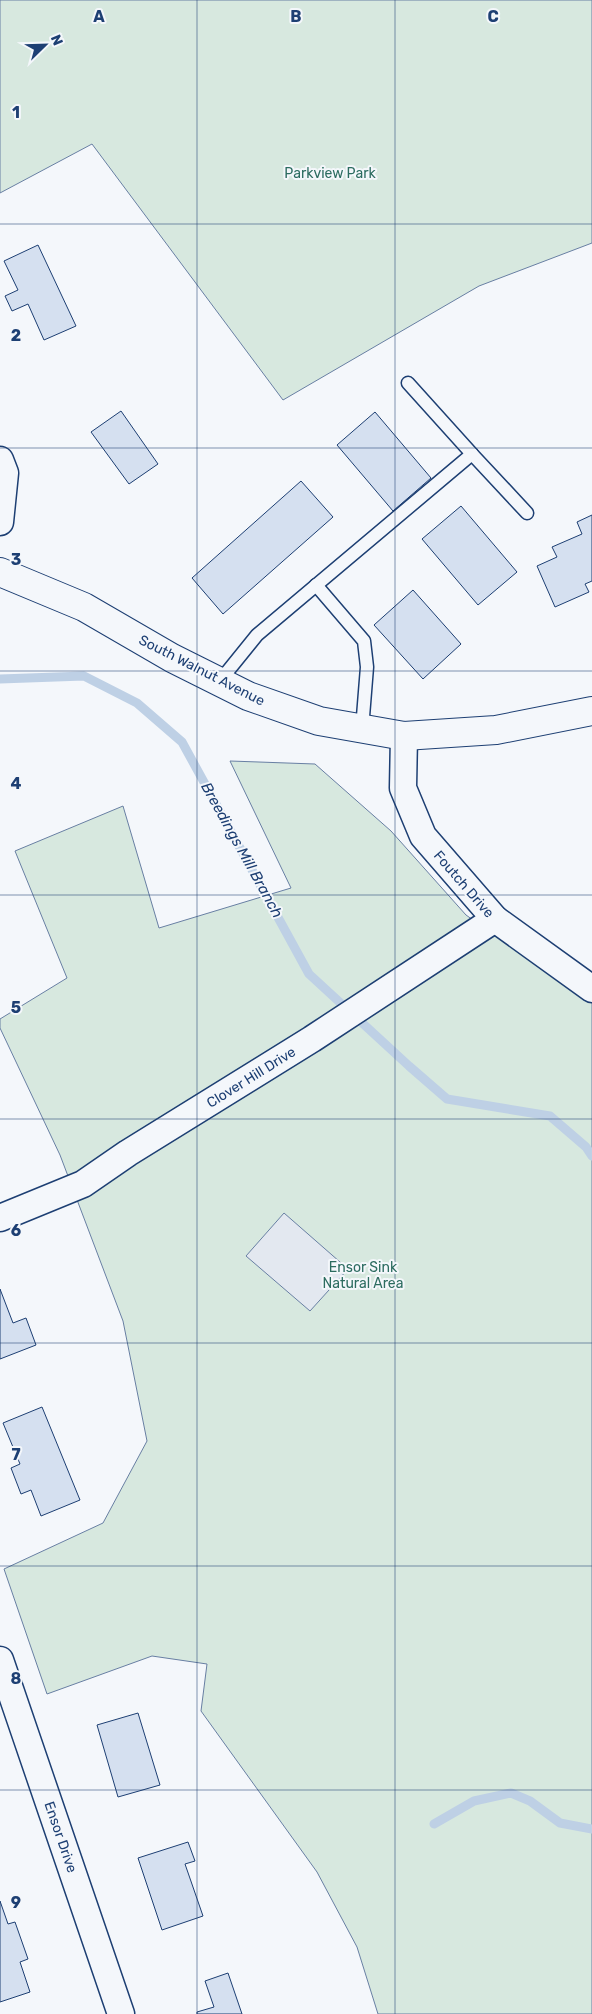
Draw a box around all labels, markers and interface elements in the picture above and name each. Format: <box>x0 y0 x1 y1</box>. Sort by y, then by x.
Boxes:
text: A <box>93 7 105 26</box>
text: B <box>290 7 302 26</box>
text: C <box>487 7 499 26</box>
north arrow <box>20 20 70 70</box>
text: N <box>47 32 66 48</box>
text: 1 <box>12 103 20 122</box>
park label: Parkview Park <box>284 165 376 182</box>
text: 2 <box>11 326 21 345</box>
text: 3 <box>11 550 21 569</box>
street label: South Walnut Avenue <box>136 631 268 710</box>
text: 4 <box>11 774 22 793</box>
water label: Breedings Mill Branch <box>197 779 287 921</box>
street label: Foutch Drive <box>430 847 497 921</box>
text: 5 <box>11 998 21 1017</box>
street label: Clover Hill Drive <box>204 1043 299 1112</box>
text: 6 <box>11 1221 21 1240</box>
park label: Ensor Sink Natural Area <box>323 1259 403 1292</box>
text: 7 <box>11 1445 21 1464</box>
text: 8 <box>11 1669 22 1688</box>
street label: Ensor Drive <box>40 1799 81 1875</box>
text: 9 <box>11 1893 21 1912</box>

